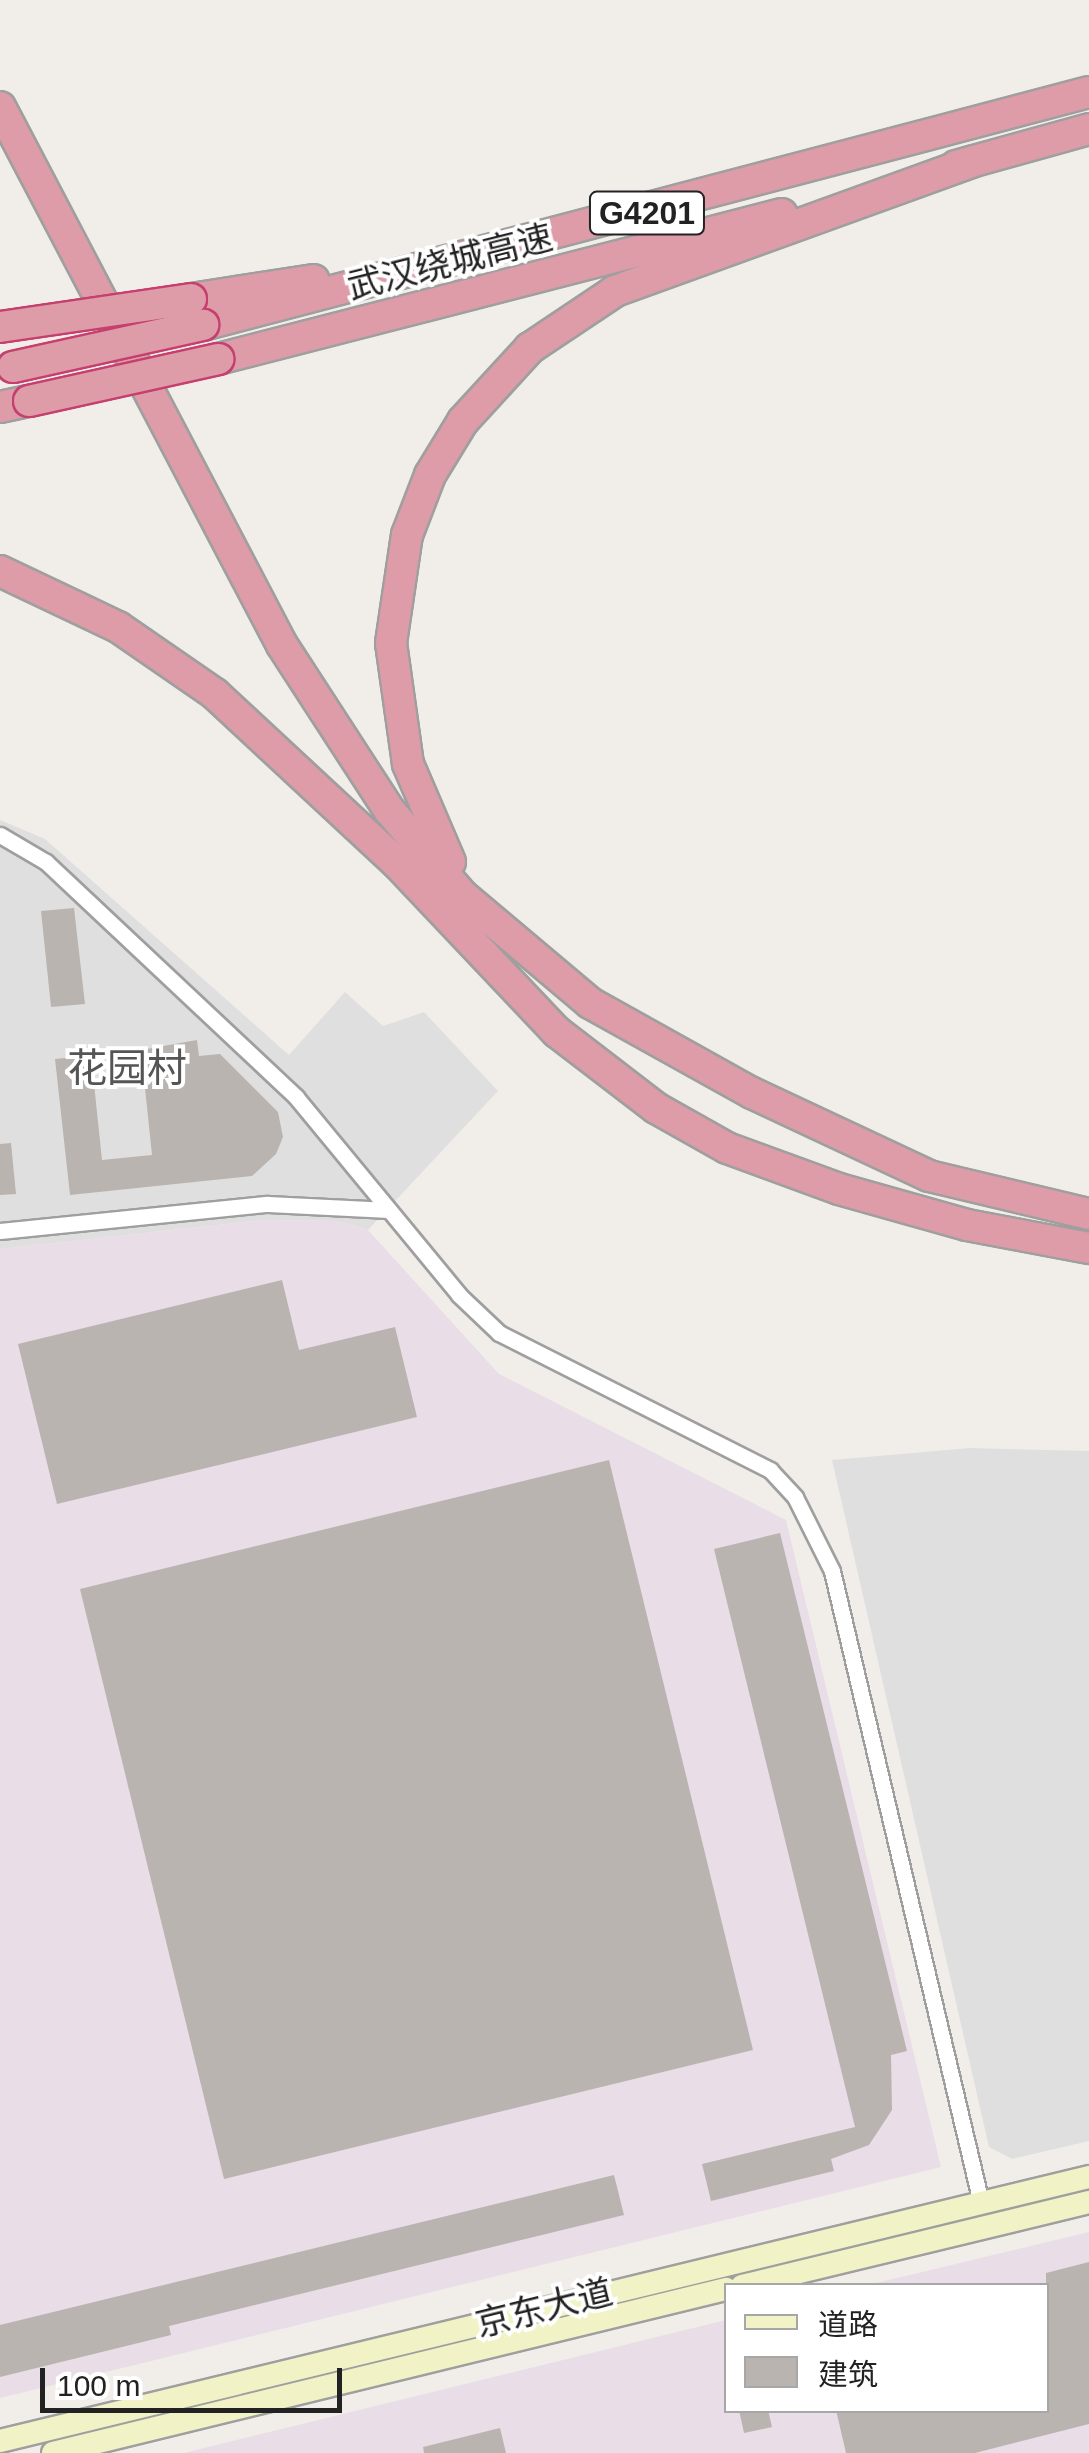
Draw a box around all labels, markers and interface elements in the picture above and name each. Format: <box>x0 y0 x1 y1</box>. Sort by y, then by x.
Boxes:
road number: G4201 <box>587 186 707 240</box>
street label: 武汉绕城高速 <box>343 216 557 308</box>
district label: 花园村 <box>67 1044 187 1092</box>
street label: 京东大道 <box>471 2271 617 2345</box>
legend <box>724 2283 1049 2413</box>
text: 道路 <box>818 2308 878 2341</box>
scale bar <box>45 2348 348 2410</box>
text: 建筑 <box>818 2358 878 2391</box>
text: 100 m <box>57 2369 140 2402</box>

